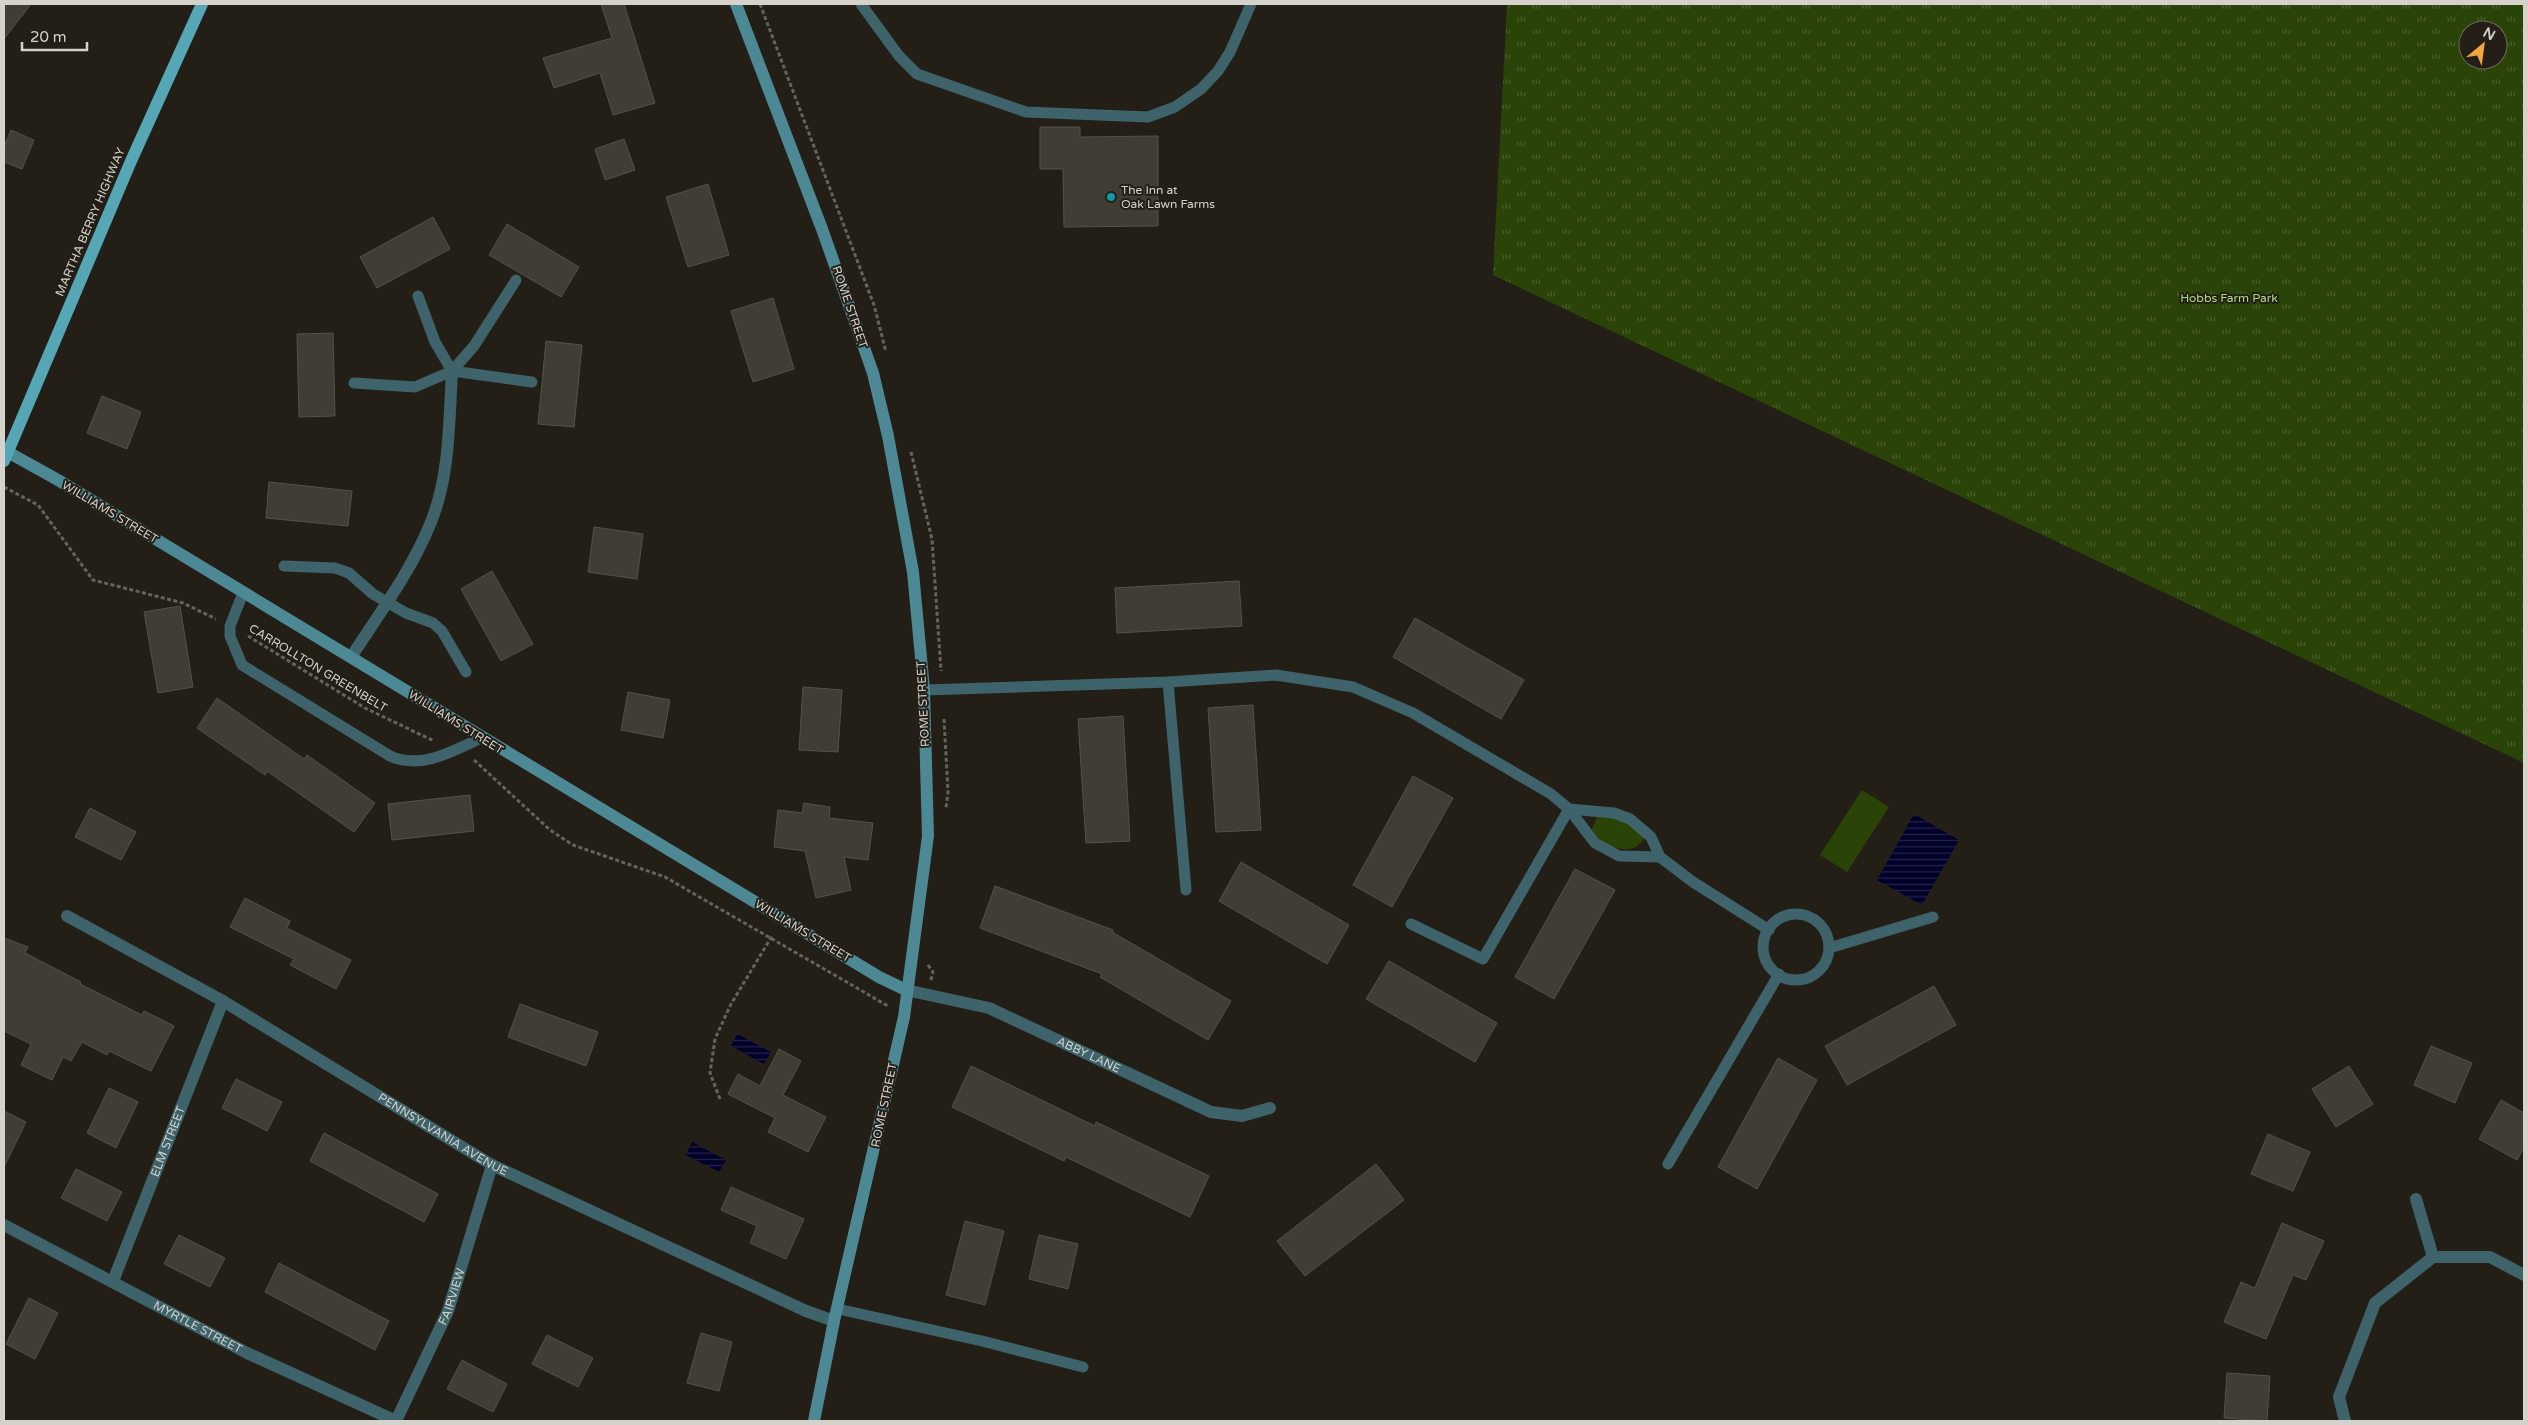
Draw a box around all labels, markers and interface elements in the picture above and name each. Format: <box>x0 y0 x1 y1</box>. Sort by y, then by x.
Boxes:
scale bar <box>22 20 88 52</box>
north arrow <box>2458 20 2508 70</box>
text: N <box>2480 24 2498 44</box>
text: 20 m <box>30 28 67 46</box>
street label: MARTHA BERRY HIGHWAY <box>52 145 128 298</box>
place label: The Inn at Oak Lawn Farms <box>1121 183 1215 211</box>
marker: The Inn at Oak Lawn Farms <box>1105 191 1117 203</box>
street label: ROME STREET <box>829 264 871 351</box>
park label: Hobbs Farm Park <box>2180 291 2278 305</box>
street label: WILLIAMS STREET <box>60 478 161 546</box>
street label: CARROLLTON GREENBELT <box>246 621 390 715</box>
street label: ROME STREET <box>914 660 932 747</box>
street label: WILLIAMS STREET <box>406 687 507 757</box>
street label: WILLIAMS STREET <box>753 897 854 965</box>
street label: ABBY LANE <box>1054 1034 1123 1076</box>
street label: ROME STREET <box>868 1061 900 1149</box>
street label: PENNSYLVANIA AVENUE <box>375 1090 511 1179</box>
street label: ELM STREET <box>148 1103 188 1179</box>
street label: FAIRVIEW <box>435 1266 468 1327</box>
street label: MYRTLE STREET <box>151 1298 245 1356</box>

